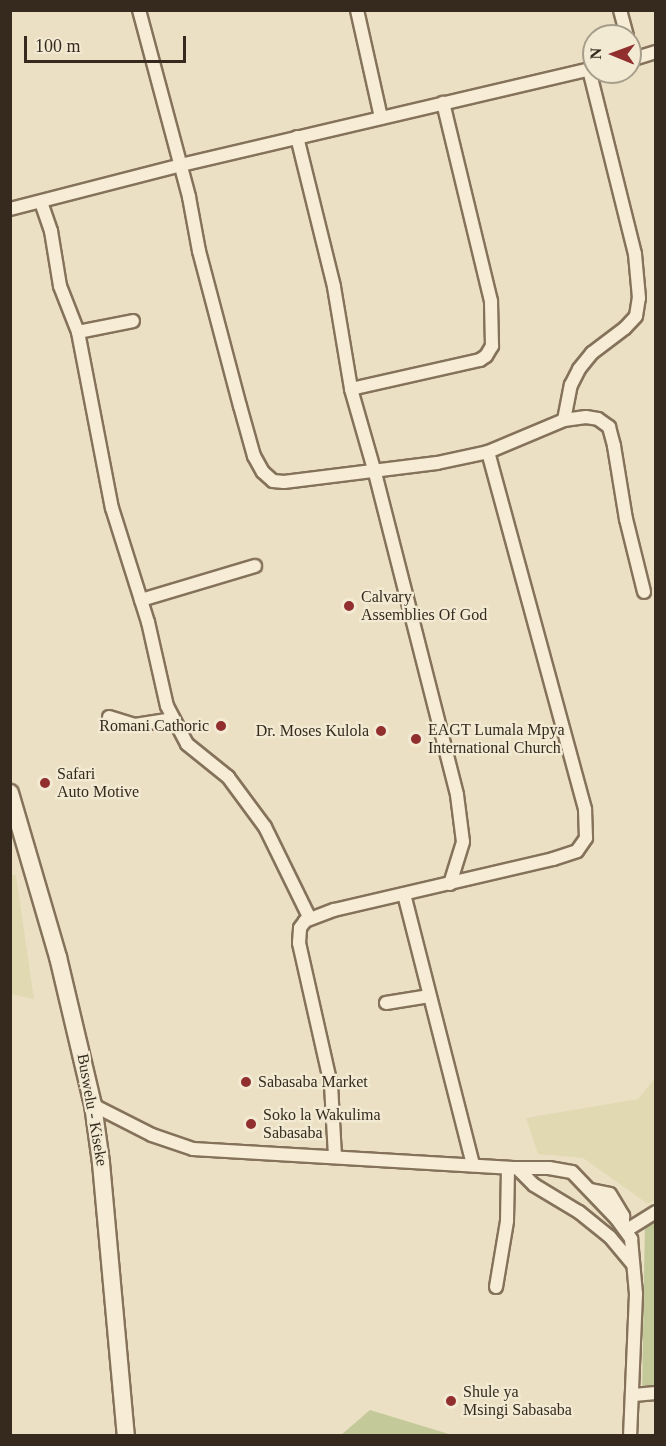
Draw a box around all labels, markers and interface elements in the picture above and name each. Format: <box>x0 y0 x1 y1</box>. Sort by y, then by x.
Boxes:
scale bar <box>27 24 189 62</box>
north arrow <box>582 24 642 84</box>
text: 100 m <box>35 36 81 56</box>
text: N <box>587 48 604 60</box>
place label: Calvary Assemblies Of God <box>361 587 487 625</box>
marker: Calvary Assemblies Of God <box>342 599 356 613</box>
place label: Romani Cathoric <box>99 716 209 736</box>
marker: Romani Cathoric <box>214 719 228 733</box>
place label: EAGT Lumala Mpya International Church <box>428 720 565 758</box>
place label: Dr. Moses Kulola <box>256 721 369 741</box>
marker: Dr. Moses Kulola <box>374 724 388 738</box>
marker: EAGT Lumala Mpya International Church <box>409 732 423 746</box>
place label: Safari Auto Motive <box>57 764 139 802</box>
marker: Safari Auto Motive <box>38 776 52 790</box>
street label: Buswelu - Kiseke <box>73 1052 111 1168</box>
place label: Sabasaba Market <box>258 1072 368 1092</box>
marker: Sabasaba Market <box>239 1075 253 1089</box>
place label: Soko la Wakulima Sabasaba <box>263 1105 381 1143</box>
marker: Soko la Wakulima Sabasaba <box>244 1117 258 1131</box>
place label: Shule ya Msingi Sabasaba <box>463 1382 572 1420</box>
marker: Shule ya Msingi Sabasaba <box>444 1394 458 1408</box>

